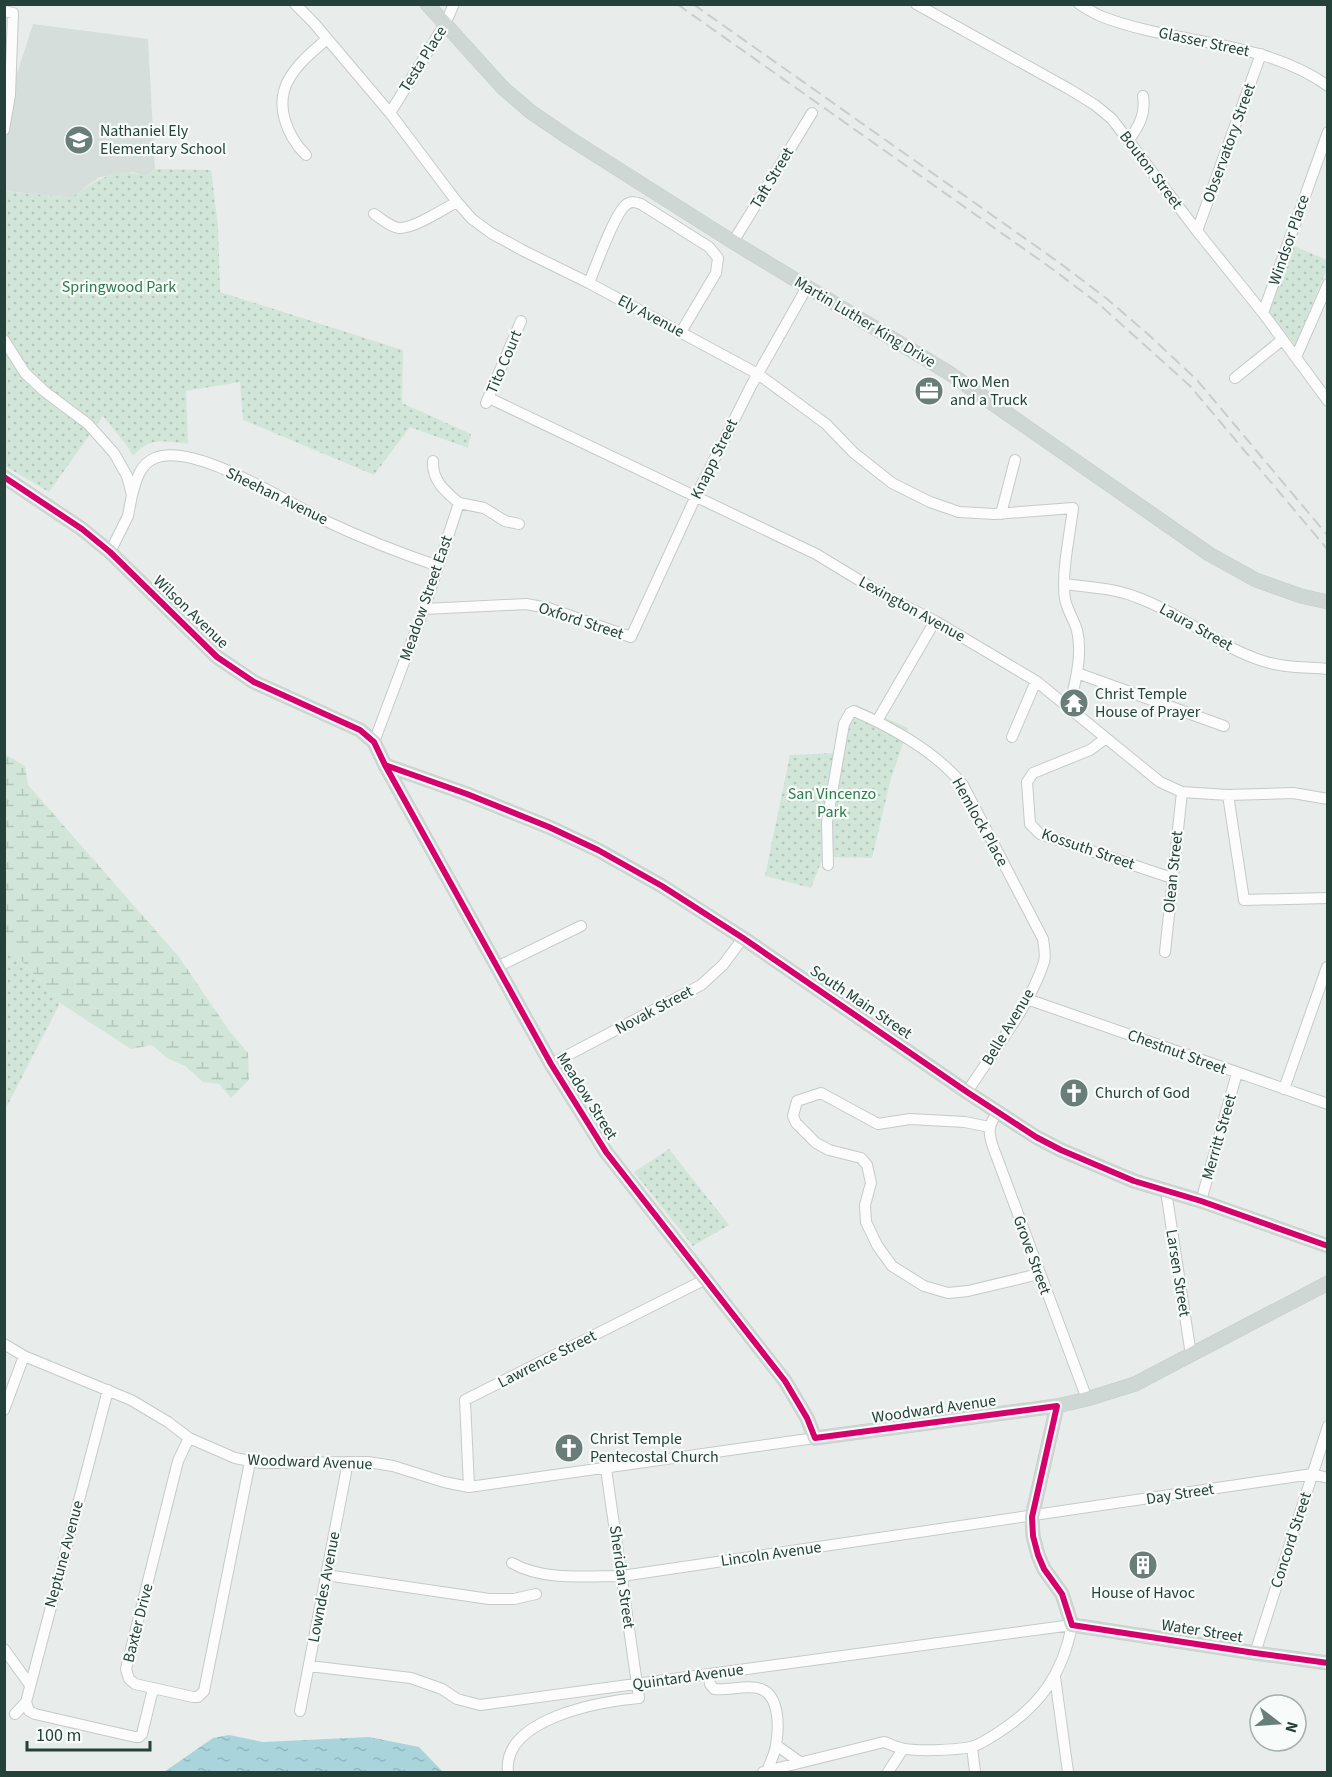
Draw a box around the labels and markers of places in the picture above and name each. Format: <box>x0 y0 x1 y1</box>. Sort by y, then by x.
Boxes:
place label: Nathaniel Ely Elementary School <box>100 120 226 160</box>
school or university icon: Nathaniel Ely Elementary School <box>63 124 95 156</box>
place label: Two Men and a Truck <box>950 371 1028 411</box>
office icon: Two Men and a Truck <box>913 375 945 407</box>
place label: Christ Temple House of Prayer <box>1095 683 1201 723</box>
temple icon: Christ Temple House of Prayer <box>1058 687 1090 719</box>
church icon: Church of God <box>1058 1077 1090 1109</box>
place label: Church of God <box>1095 1082 1190 1104</box>
place label: Christ Temple Pentecostal Church <box>590 1428 719 1468</box>
church icon: Christ Temple Pentecostal Church <box>553 1432 585 1464</box>
building icon: House of Havoc <box>1127 1549 1159 1581</box>
place label: House of Havoc <box>1091 1582 1195 1604</box>

